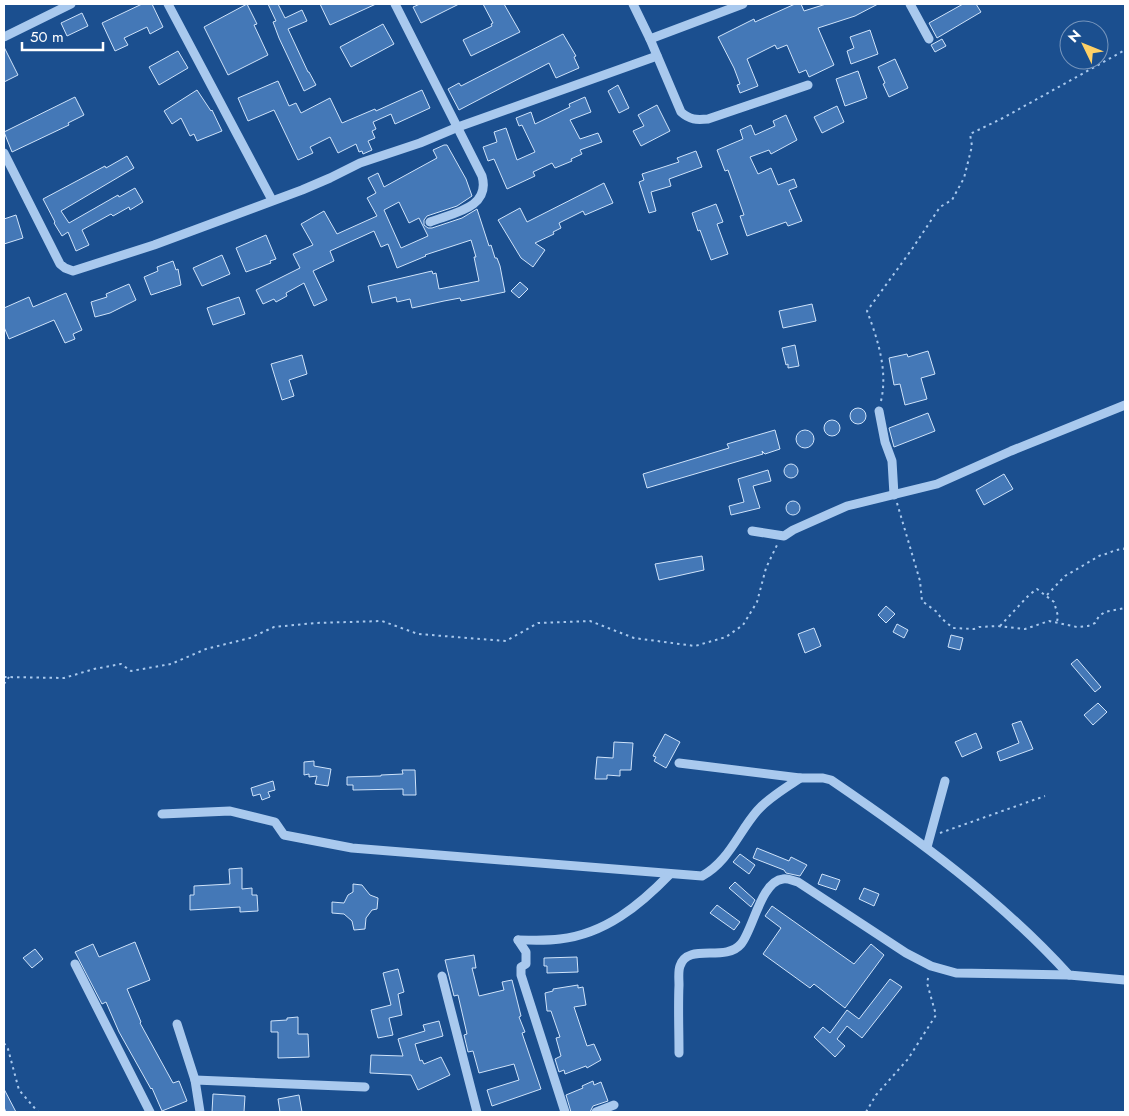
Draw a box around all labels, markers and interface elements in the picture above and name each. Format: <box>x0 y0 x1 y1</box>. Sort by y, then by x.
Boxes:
scale bar <box>22 20 104 52</box>
north arrow <box>1059 20 1109 70</box>
text: N <box>1063 25 1086 47</box>
text: 50 m <box>30 26 64 48</box>

